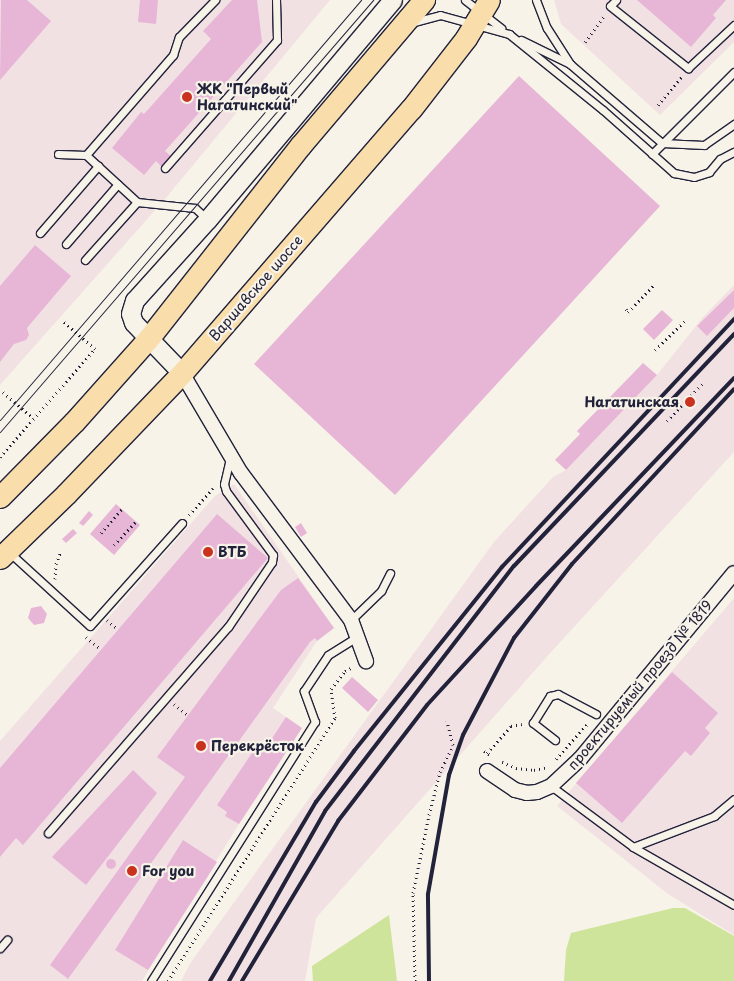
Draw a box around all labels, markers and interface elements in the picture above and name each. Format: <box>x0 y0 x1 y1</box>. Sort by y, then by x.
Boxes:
place label: ЖК "Первый Нагатинский" <box>197 81 297 114</box>
marker: ЖК "Первый Нагатинский" <box>181 91 193 103</box>
street label: Варшавское шоссе <box>206 232 306 344</box>
place label: Нагатинская <box>585 394 679 410</box>
marker: Нагатинская <box>683 395 697 409</box>
place label: ВТБ <box>218 544 246 560</box>
marker: ВТБ <box>202 546 214 558</box>
street label: проектируемый проезд № 1819 <box>564 596 716 774</box>
place label: Перекрёсток <box>211 738 304 754</box>
marker: Перекрёсток <box>195 740 207 752</box>
place label: For you <box>142 863 194 879</box>
marker: For you <box>126 865 138 877</box>

